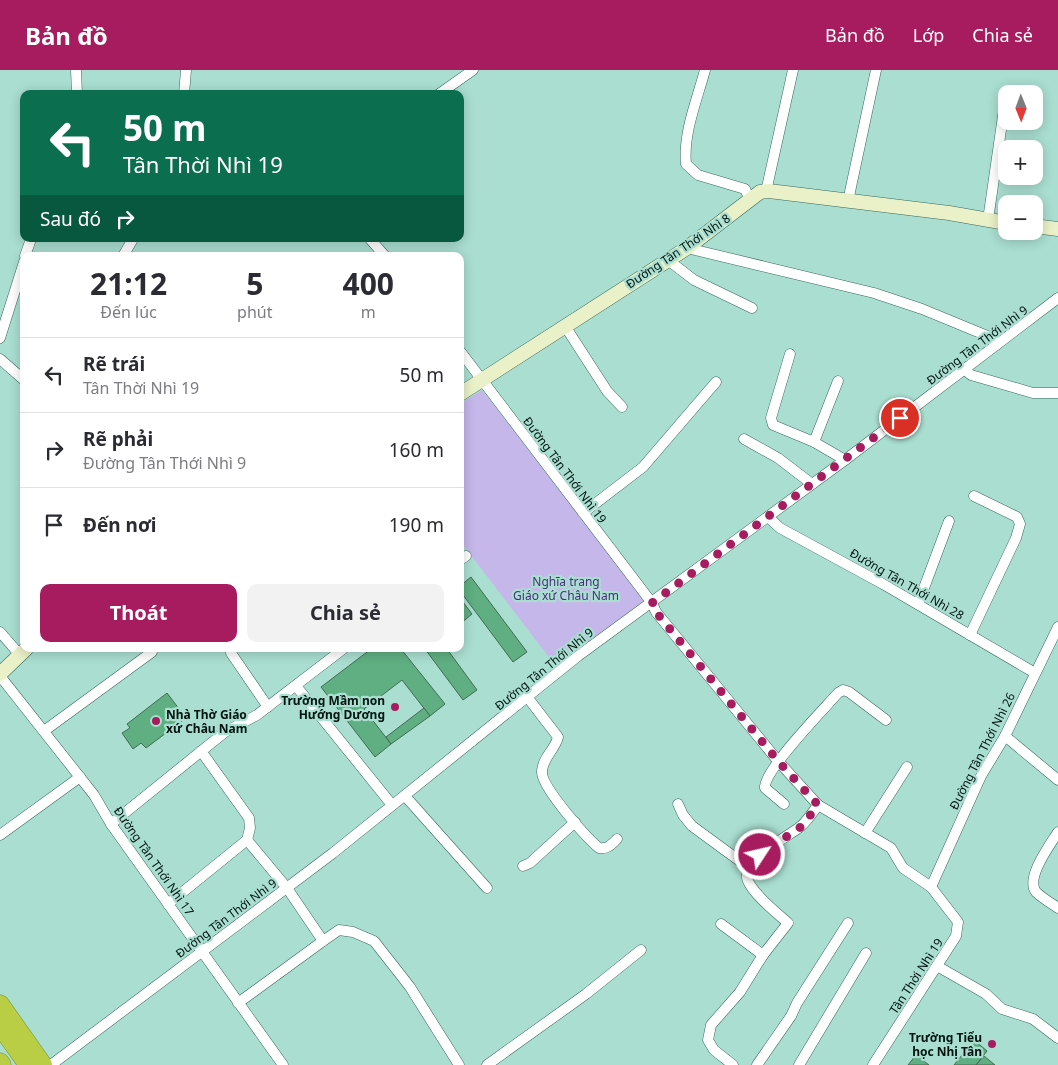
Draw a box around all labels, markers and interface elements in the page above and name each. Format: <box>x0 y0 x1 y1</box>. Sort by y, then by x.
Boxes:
text: Bản đồ <box>25 19 108 52</box>
text: Bản đồ <box>825 23 885 47</box>
text: Lớp <box>913 23 944 47</box>
text: Chia sẻ <box>972 23 1033 47</box>
north arrow <box>998 85 1042 130</box>
map controls <box>998 85 1043 240</box>
text: 50 m <box>123 104 206 151</box>
icon: left <box>40 110 105 175</box>
button: + <box>998 140 1043 185</box>
text: Tân Thời Nhì 19 <box>123 149 283 179</box>
button: − <box>998 195 1043 240</box>
icon: right <box>111 205 139 233</box>
text: Sau đó <box>40 206 101 232</box>
street label: Đường Tân Thới Nhì 8 <box>622 210 734 292</box>
text: 21:12 <box>90 263 167 304</box>
text: 5 <box>246 263 263 304</box>
text: 400 <box>342 263 394 304</box>
text: Đến lúc <box>100 301 157 323</box>
text: phút <box>237 301 272 323</box>
text: m <box>361 301 376 323</box>
street label: Đường Tân Thới Nhì 9 <box>923 301 1031 389</box>
text: Rẽ trái <box>83 351 145 377</box>
icon: left <box>40 361 68 389</box>
text: 50 m <box>400 362 444 388</box>
text: Tân Thời Nhì 19 <box>83 377 199 399</box>
pin <box>879 397 921 439</box>
icon: arrive <box>886 404 914 432</box>
street label: Đường Tân Thới Nhì 19 <box>519 413 611 527</box>
text: Rẽ phải <box>83 426 153 452</box>
icon: right <box>40 436 68 464</box>
text: 160 m <box>389 437 444 463</box>
text: Đường Tân Thới Nhì 9 <box>83 452 246 474</box>
icon: arrive <box>40 511 68 539</box>
text: Đến nơi <box>83 512 157 538</box>
text: 190 m <box>389 512 444 538</box>
street label: Đường Tân Thới Nhì 28 <box>847 544 967 624</box>
park label: Nghĩa trang Giáo xứ Châu Nam <box>513 573 619 604</box>
button: Thoát <box>40 584 237 642</box>
button: Chia sẻ <box>247 584 444 642</box>
street label: Đường Tân Thới Nhì 9 <box>491 624 597 714</box>
street label: Đường Tân Thới Nhì 26 <box>945 689 1019 812</box>
place label: Trường Mầm non Hướng Dương <box>281 692 385 723</box>
marker: Trường Mầm non Hướng Dương <box>389 701 401 713</box>
place label: Nhà Thờ Giáo xứ Châu Nam <box>166 706 247 737</box>
marker: Nhà Thờ Giáo xứ Châu Nam <box>150 715 162 727</box>
street label: Đường Tân Thới Nhì 17 <box>110 803 198 919</box>
position arrow <box>733 828 785 880</box>
street label: Đường Tân Thới Nhì 9 <box>172 874 280 962</box>
street label: Tân Thời Nhì 19 <box>885 935 947 1017</box>
place label: Trường Tiểu học Nhị Tân <box>909 1029 982 1060</box>
marker: Trường Tiểu học Nhị Tân <box>986 1038 998 1050</box>

